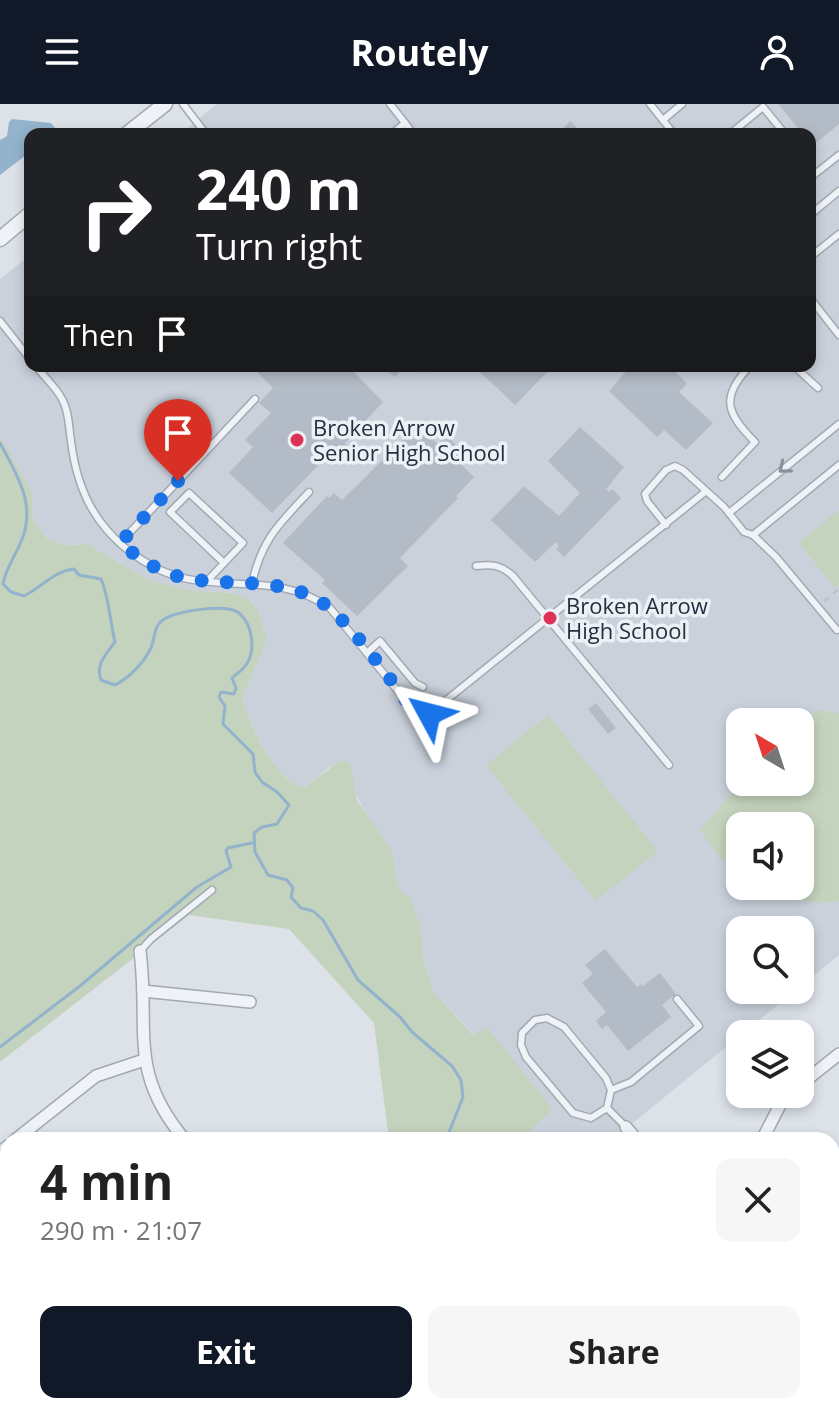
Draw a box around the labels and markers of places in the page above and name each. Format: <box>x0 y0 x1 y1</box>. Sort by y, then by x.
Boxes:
pin <box>144 399 212 481</box>
place label: Broken Arrow Senior High School <box>313 412 505 467</box>
marker: Broken Arrow Senior High School <box>288 431 306 449</box>
place label: Broken Arrow High School <box>566 590 708 645</box>
marker: Broken Arrow High School <box>541 609 559 627</box>

